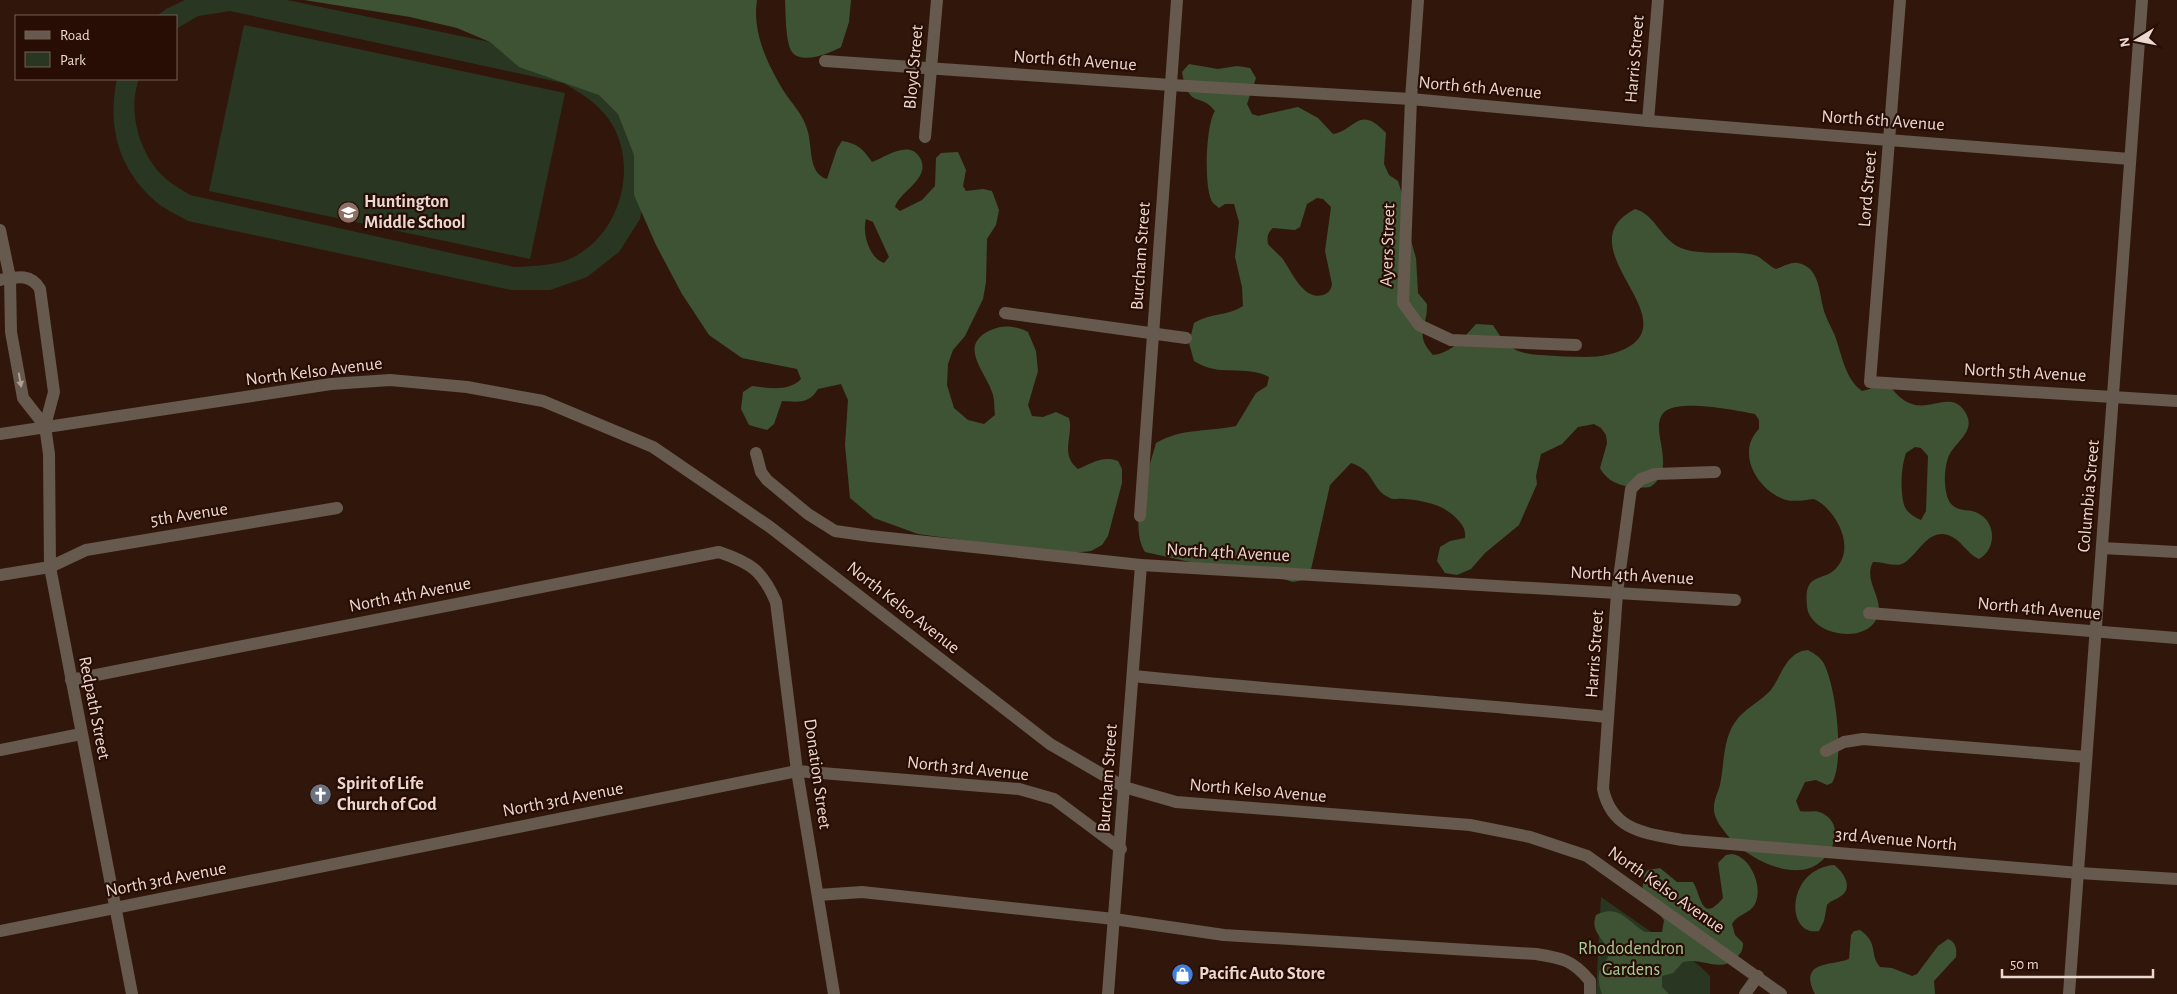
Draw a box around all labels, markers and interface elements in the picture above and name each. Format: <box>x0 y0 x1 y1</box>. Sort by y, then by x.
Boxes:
street label: Harris Street <box>1622 14 1648 104</box>
legend <box>15 15 178 80</box>
north arrow <box>2112 15 2162 65</box>
street label: Bloyd Street <box>901 24 927 110</box>
text: Road <box>60 28 90 43</box>
text: N <box>2117 36 2133 48</box>
street label: North 6th Avenue <box>1013 48 1137 74</box>
text: Park <box>60 53 86 68</box>
street label: North 6th Avenue <box>1418 74 1542 102</box>
street label: North 6th Avenue <box>1821 108 1945 134</box>
street label: Lord Street <box>1856 150 1880 228</box>
place label: Huntington Middle School <box>364 193 466 232</box>
school or university icon: Huntington Middle School <box>336 200 360 224</box>
street label: Burcham Street <box>1128 201 1154 311</box>
street label: Ayers Street <box>1378 203 1398 287</box>
street label: North Kelso Avenue <box>245 355 383 389</box>
street label: North 5th Avenue <box>1963 361 2087 385</box>
one-way arrow <box>16 373 24 389</box>
street label: Columbia Street <box>2075 439 2103 553</box>
street label: 5th Avenue <box>149 500 229 530</box>
street label: North 4th Avenue <box>1166 541 1290 565</box>
street label: North Kelso Avenue <box>843 559 963 657</box>
street label: North 4th Avenue <box>1570 564 1694 588</box>
street label: North 4th Avenue <box>348 574 472 616</box>
street label: North 4th Avenue <box>1977 595 2101 623</box>
street label: Harris Street <box>1583 609 1607 699</box>
street label: Redpath Street <box>75 655 113 761</box>
street label: Donation Street <box>800 718 834 831</box>
street label: Burcham Street <box>1095 723 1121 833</box>
street label: North 3rd Avenue <box>906 754 1030 784</box>
place label: Spirit of Life Church of God <box>337 775 437 814</box>
street label: North Kelso Avenue <box>1189 776 1327 806</box>
street label: North 3rd Avenue <box>501 779 625 821</box>
church icon: Spirit of Life Church of God <box>309 782 333 806</box>
street label: 3rd Avenue North <box>1834 826 1958 854</box>
street label: North Kelso Avenue <box>1604 843 1728 937</box>
street label: North 3rd Avenue <box>104 859 228 901</box>
park label: Rhododendron Gardens <box>1578 940 1684 979</box>
scale bar <box>2002 946 2153 978</box>
text: 50 m <box>2010 957 2039 972</box>
shop icon: Pacific Auto Store <box>1171 962 1195 986</box>
place label: Pacific Auto Store <box>1199 965 1325 983</box>

